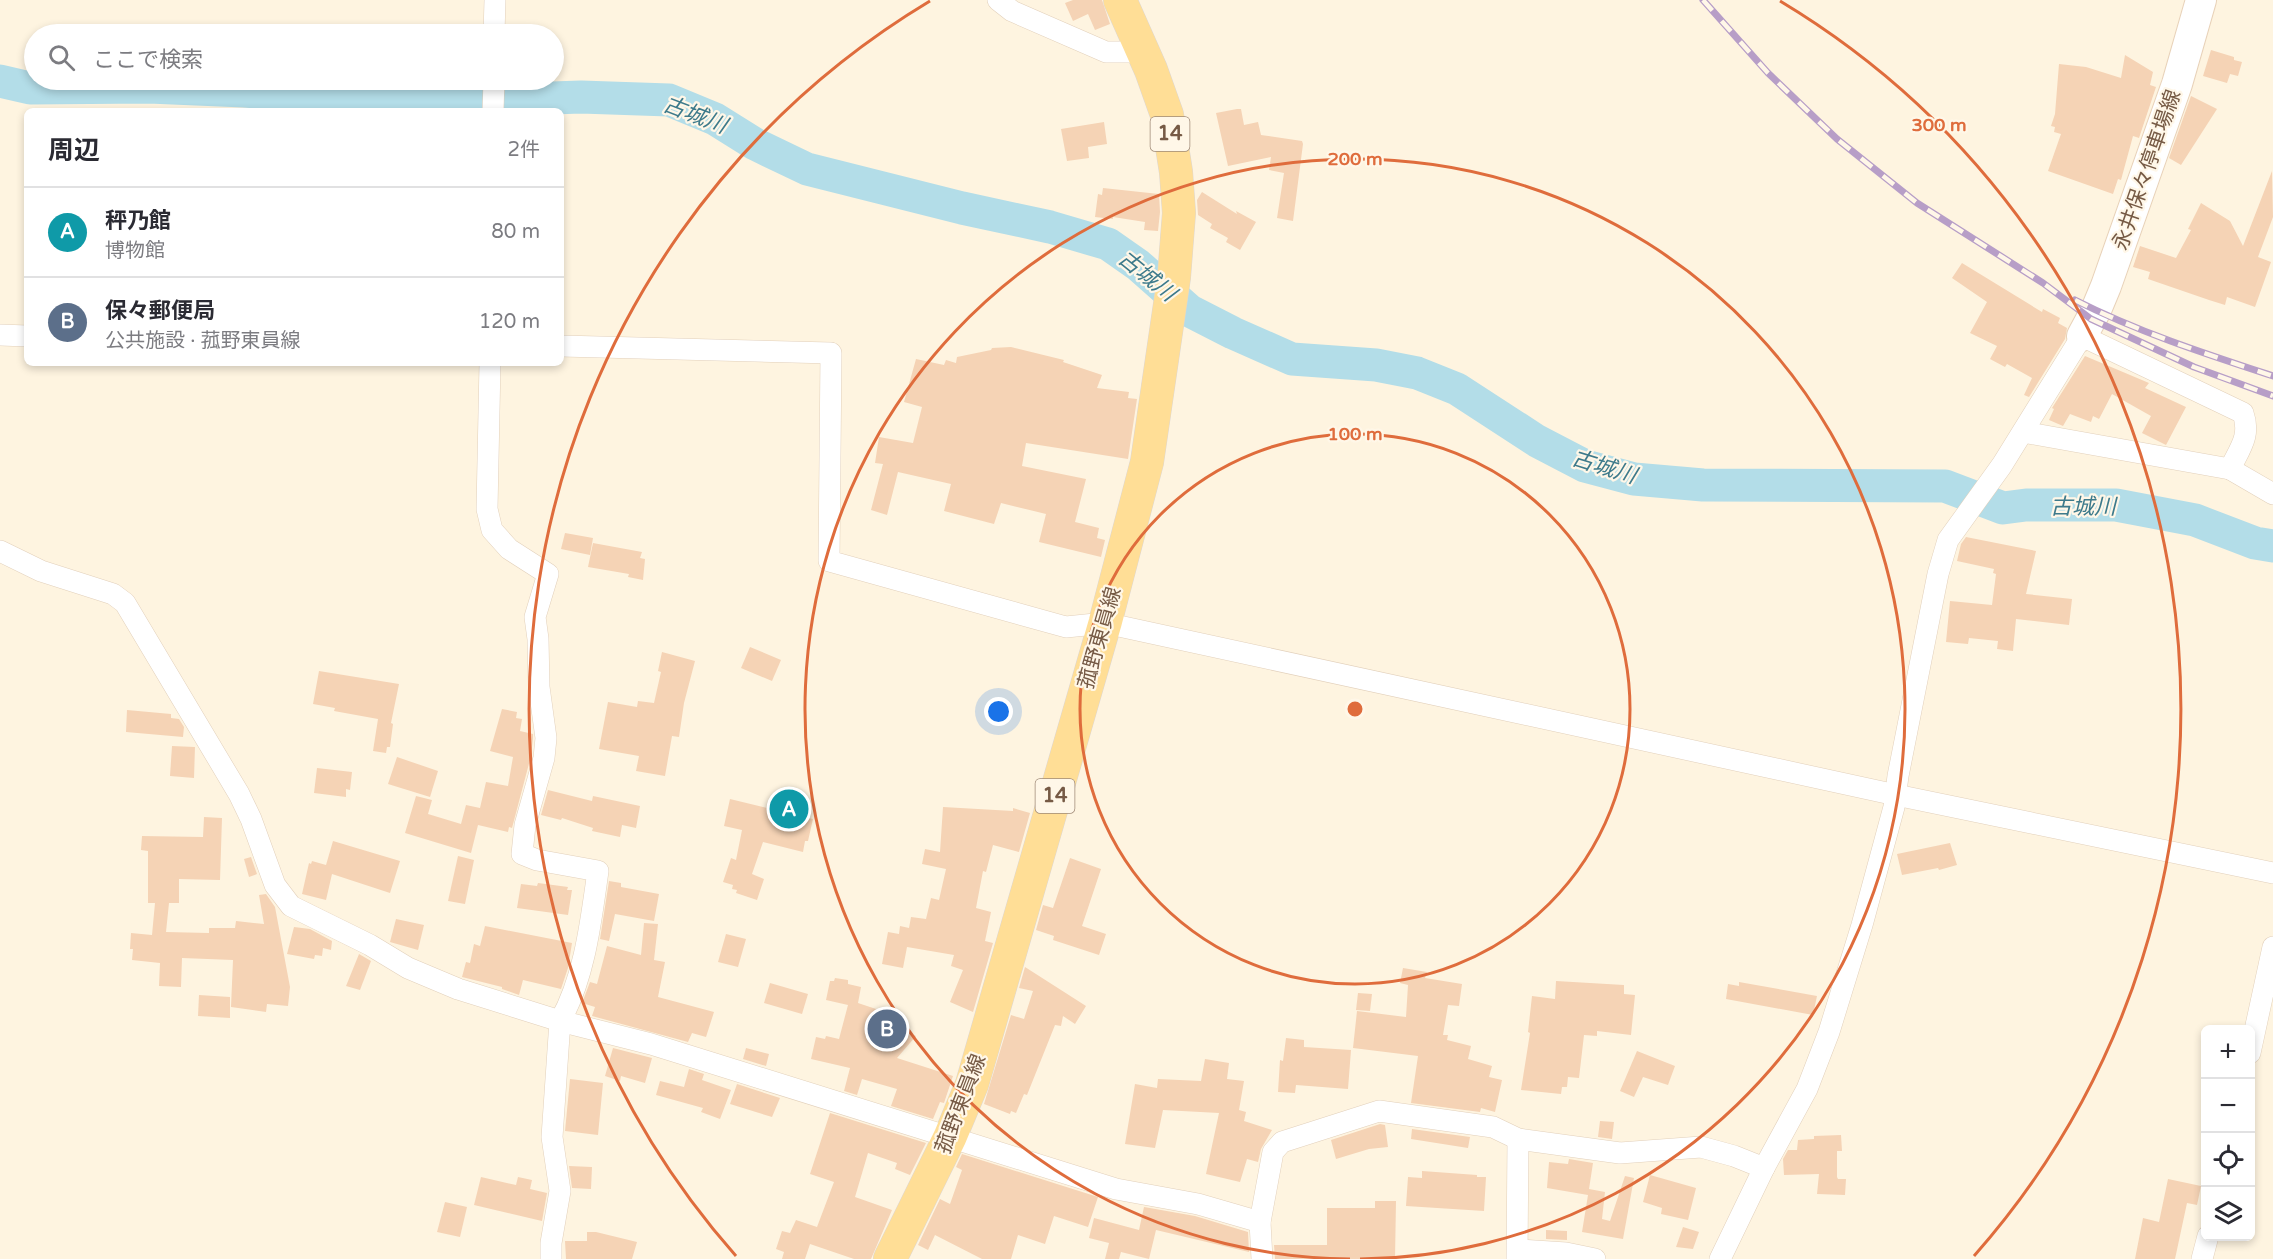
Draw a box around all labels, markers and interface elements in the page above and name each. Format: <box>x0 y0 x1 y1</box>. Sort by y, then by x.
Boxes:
search box <box>24 24 564 90</box>
icon: search <box>45 41 78 74</box>
text: ここで検索 <box>93 47 203 73</box>
street label: 永井保々停車場線 <box>2108 87 2186 253</box>
water label: 古城川 <box>660 91 732 140</box>
text: 300 m <box>1911 114 1967 136</box>
road number: 14 <box>1150 117 1190 151</box>
text: 周辺 <box>48 135 100 166</box>
text: 2件 <box>507 138 540 162</box>
text: 200 m <box>1327 148 1383 170</box>
text: 秤乃館 <box>105 208 171 234</box>
text: A <box>60 220 75 244</box>
text: 80 m <box>491 220 540 244</box>
text: 博物館 <box>105 239 165 263</box>
water label: 古城川 <box>1113 245 1182 308</box>
text: 保々郵便局 <box>105 298 215 324</box>
text: B <box>61 310 74 334</box>
text: 120 m <box>479 310 540 334</box>
text: 公共施設 · 菰野東員線 <box>105 329 301 353</box>
text: 100 m <box>1327 423 1383 445</box>
water label: 古城川 <box>1569 445 1641 490</box>
water label: 古城川 <box>2050 494 2118 520</box>
street label: 菰野東員線 <box>1074 584 1126 692</box>
your location <box>984 697 1013 726</box>
centre of rings <box>1345 699 1365 719</box>
road number: 14 <box>1036 779 1074 813</box>
pin: A <box>770 786 808 832</box>
pin: B <box>868 1006 906 1052</box>
map controls <box>2201 1025 2255 1241</box>
button: + <box>2201 1025 2255 1079</box>
street label: 菰野東員線 <box>931 1051 991 1157</box>
button: − <box>2201 1079 2255 1133</box>
button: locate <box>2201 1133 2255 1187</box>
button: layers <box>2201 1187 2255 1241</box>

